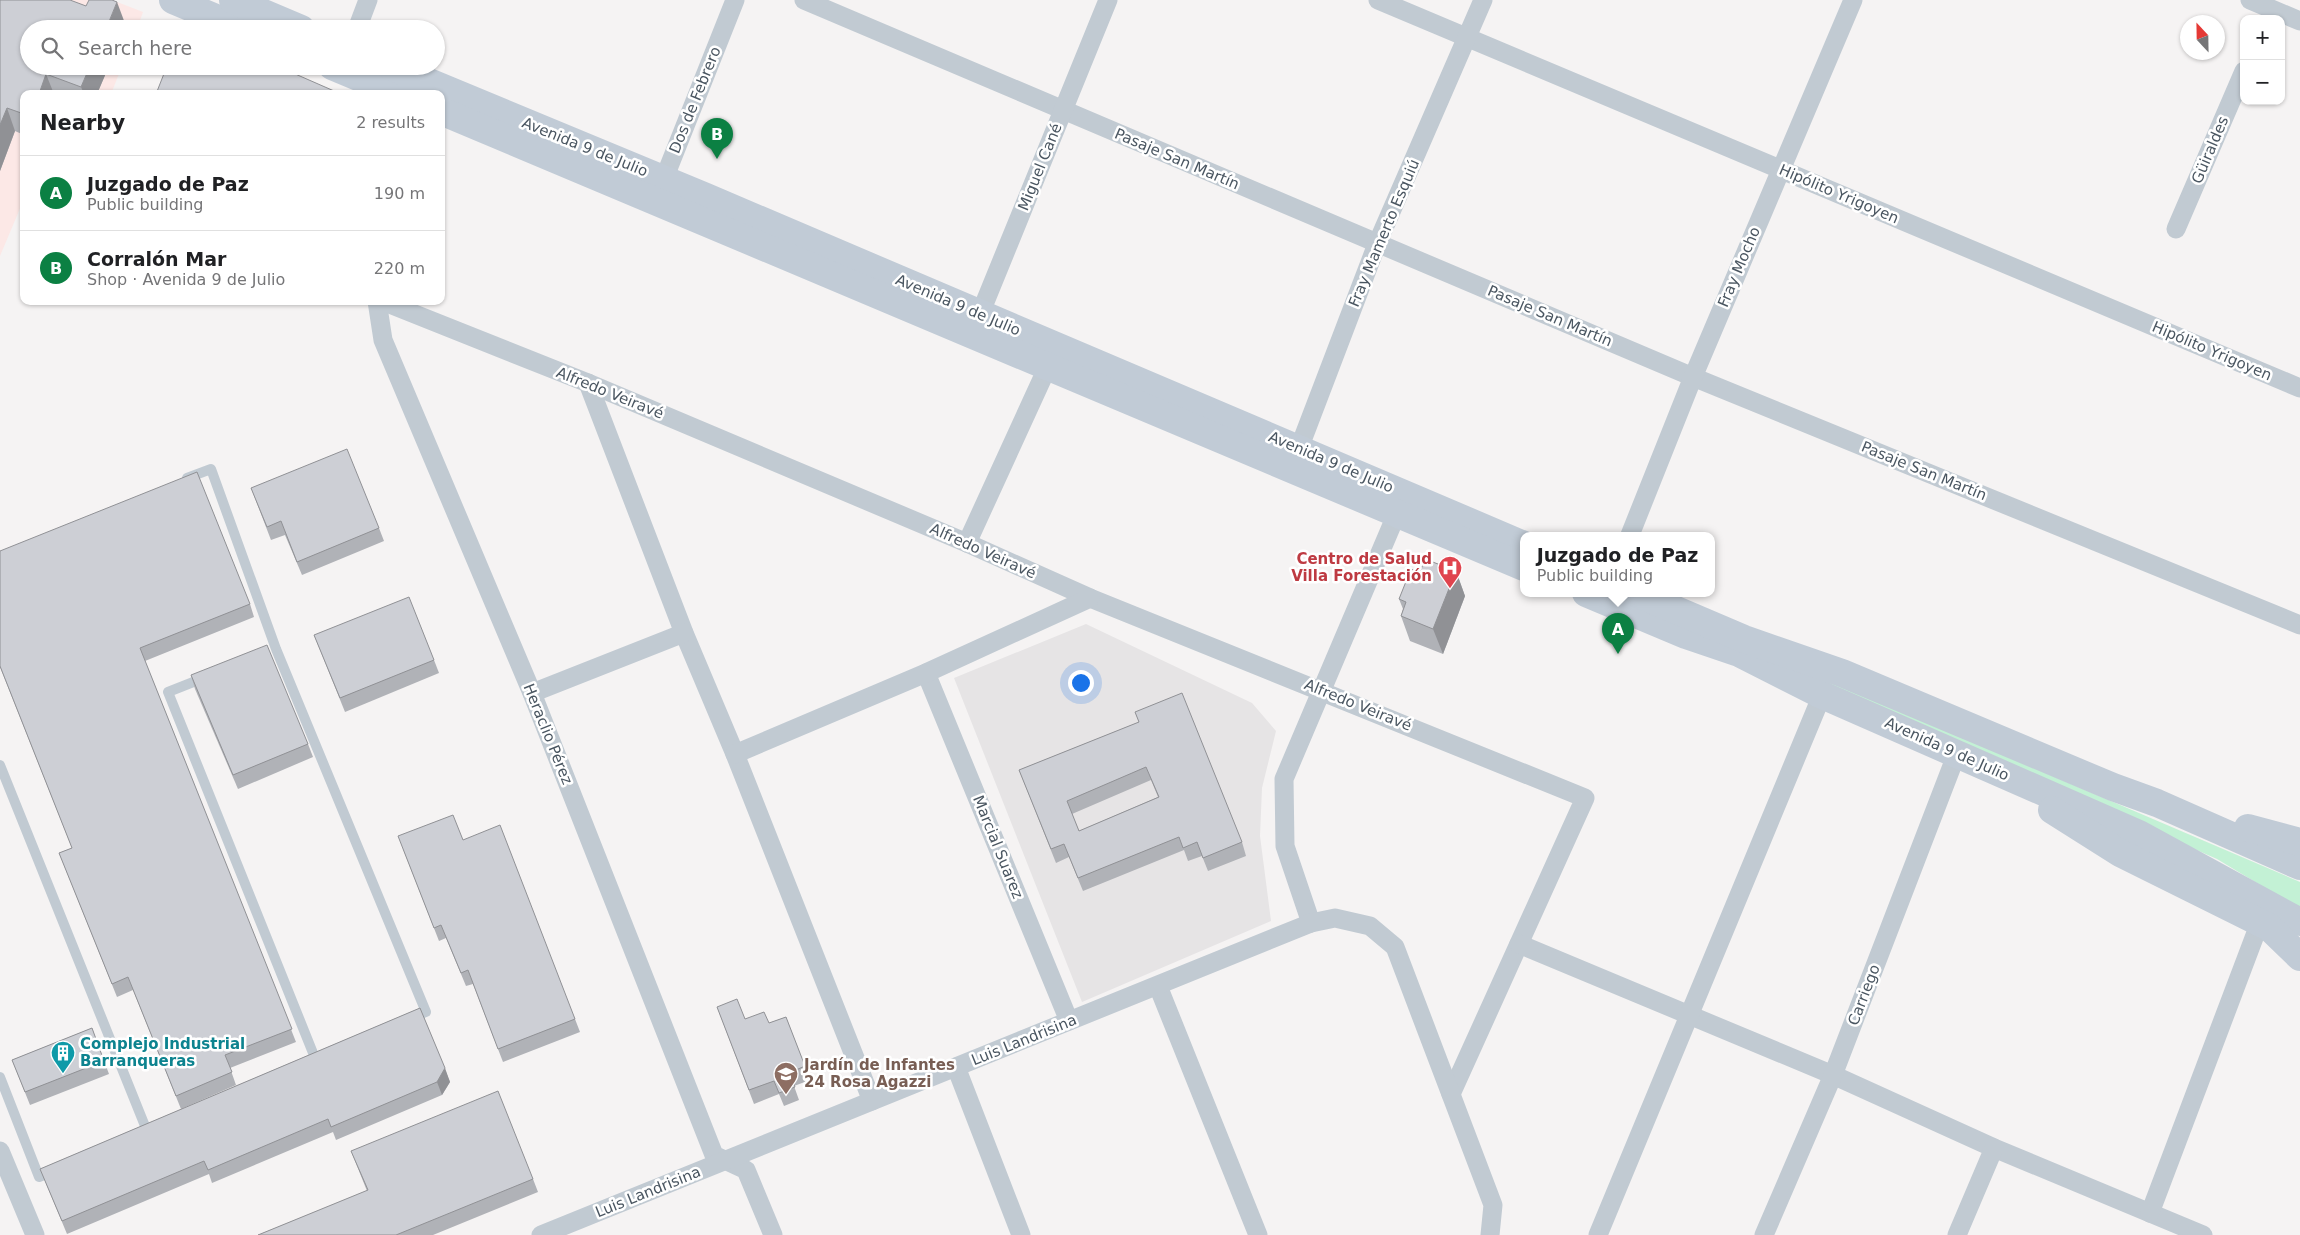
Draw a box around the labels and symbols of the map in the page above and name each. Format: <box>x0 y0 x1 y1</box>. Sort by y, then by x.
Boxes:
north arrow <box>2180 15 2225 60</box>
street label: Dos de Febrero <box>665 44 725 156</box>
street label: Güiraldes <box>2188 113 2232 186</box>
street label: Avenida 9 de Julio <box>520 114 650 180</box>
pin: B <box>701 118 733 159</box>
street label: Miguel Cané <box>1014 121 1066 213</box>
street label: Pasaje San Martín <box>1112 125 1242 193</box>
street label: Fray Mamerto Esquiú <box>1345 157 1423 309</box>
street label: Hipólito Yrigoyen <box>1777 161 1901 227</box>
street label: Fray Mocho <box>1714 224 1764 310</box>
street label: Avenida 9 de Julio <box>893 271 1023 339</box>
street label: Pasaje San Martín <box>1485 282 1615 350</box>
street label: Hipólito Yrigoyen <box>2150 318 2274 384</box>
street label: Alfredo Veiravé <box>554 363 666 423</box>
street label: Avenida 9 de Julio <box>1266 428 1396 496</box>
street label: Pasaje San Martín <box>1859 438 1989 504</box>
street label: Alfredo Veiravé <box>927 520 1039 582</box>
place label: Centro de Salud Villa Forestación <box>1291 550 1432 585</box>
hospital icon: Centro de Salud Villa Forestación <box>1437 555 1463 589</box>
pin: A <box>1602 613 1634 654</box>
your location <box>1068 670 1094 696</box>
street label: Alfredo Veiravé <box>1302 675 1414 735</box>
street label: Heraclio Pérez <box>520 681 576 787</box>
street label: Avenida 9 de Julio <box>1882 714 2012 784</box>
street label: Marcial Suarez <box>969 793 1027 901</box>
street label: Carriego <box>1844 962 1884 1028</box>
street label: Luis Landrisina <box>969 1011 1079 1069</box>
place label: Complejo Industrial Barranqueras <box>80 1035 245 1070</box>
building icon: Complejo Industrial Barranqueras <box>50 1040 76 1074</box>
place label: Jardín de Infantes 24 Rosa Agazzi <box>803 1056 955 1091</box>
school or university icon: Jardín de Infantes 24 Rosa Agazzi <box>773 1061 799 1095</box>
street label: Luis Landrisina <box>593 1163 703 1221</box>

